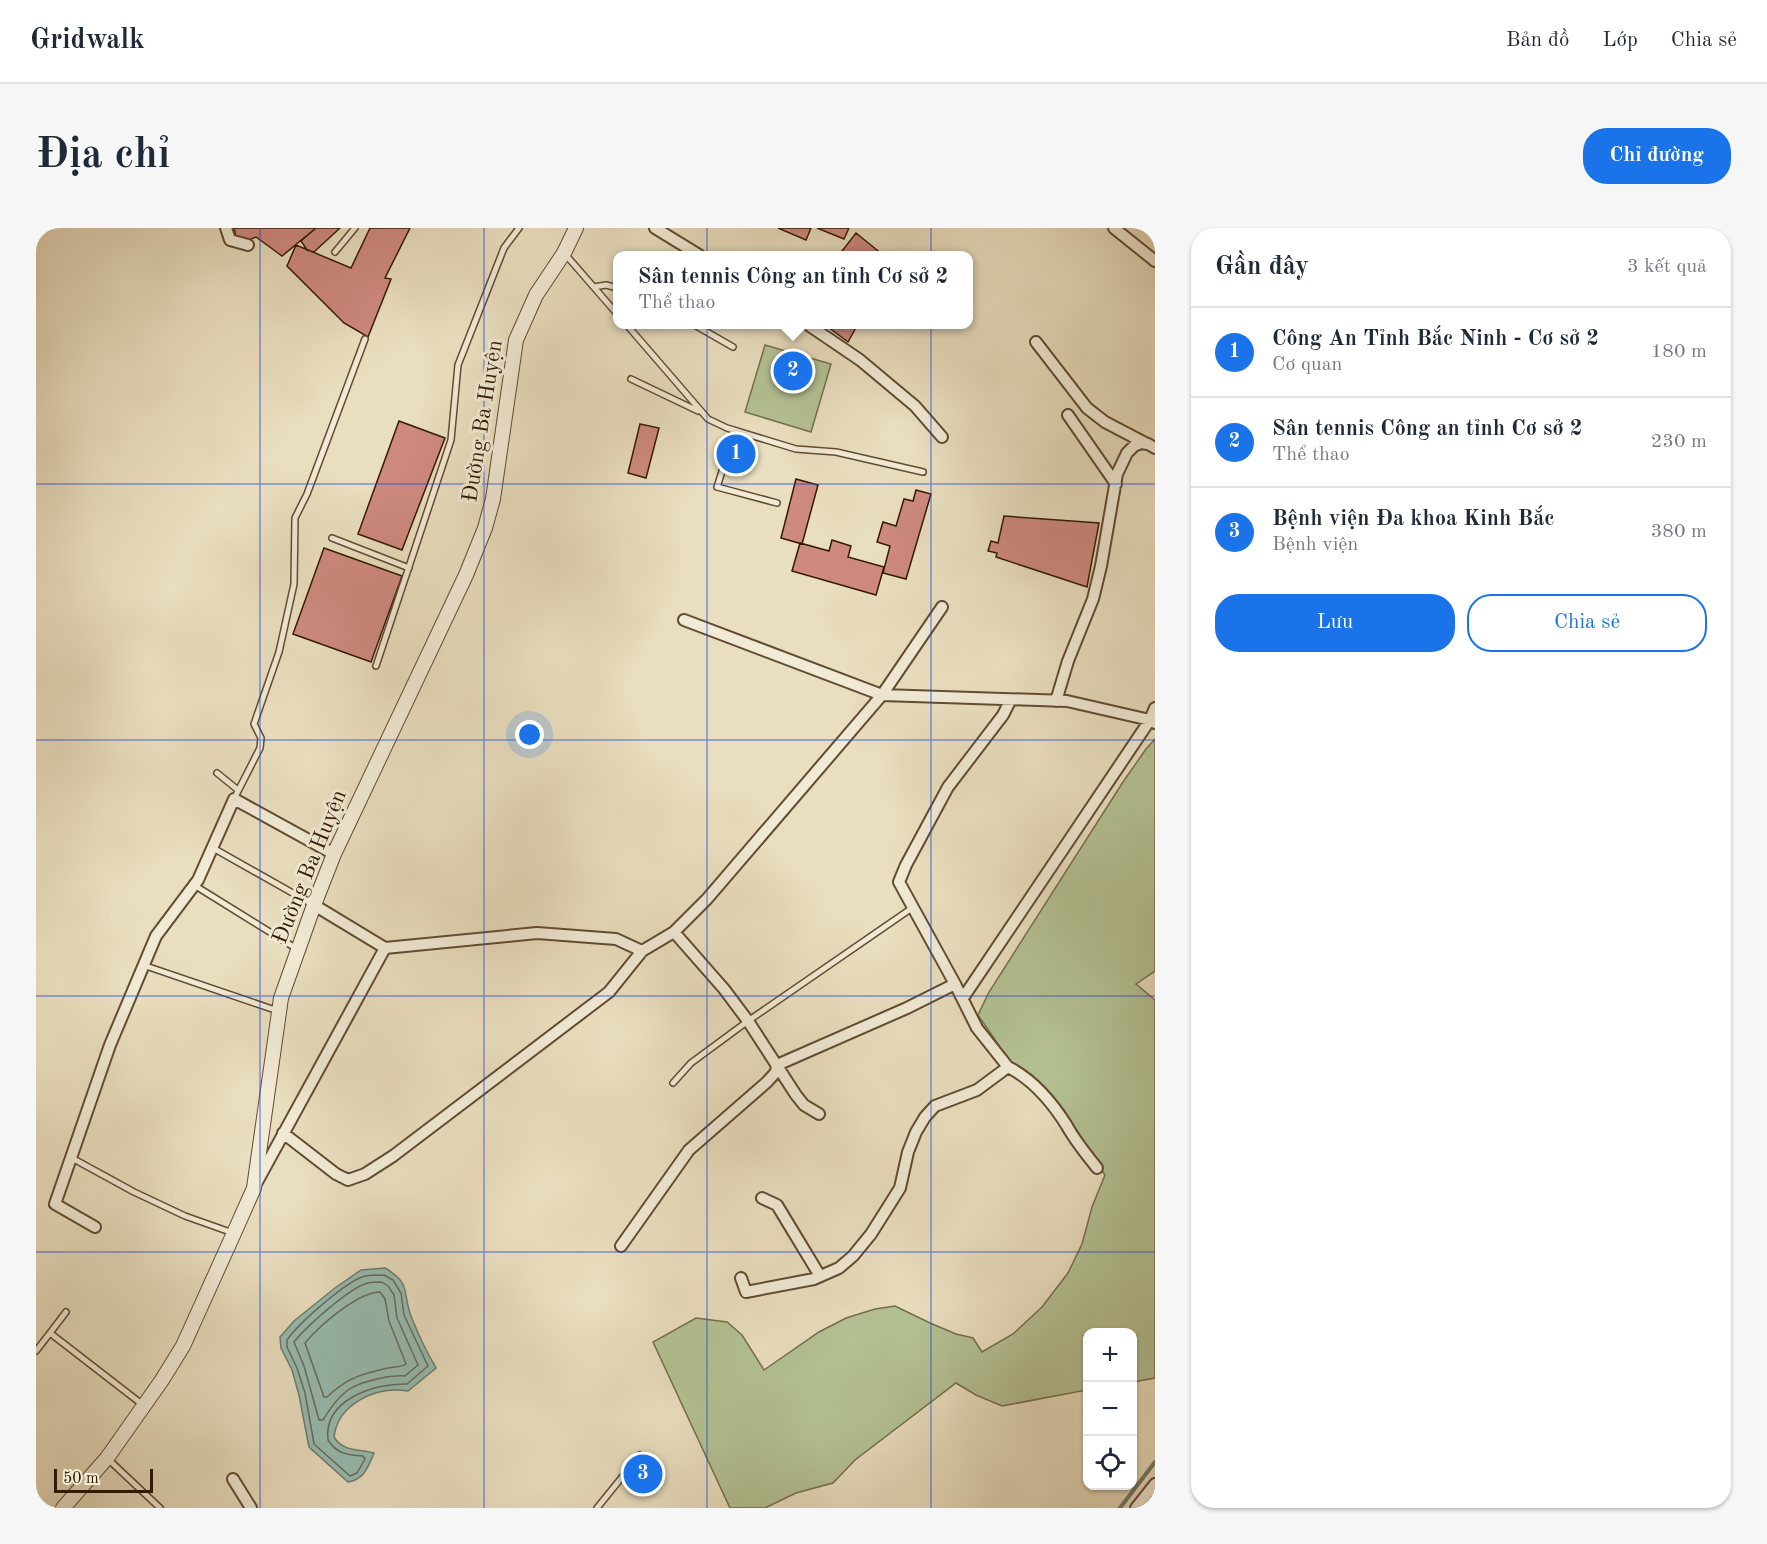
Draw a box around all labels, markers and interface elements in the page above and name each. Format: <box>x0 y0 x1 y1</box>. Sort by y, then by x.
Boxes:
text: Gridwalk <box>30 27 145 55</box>
text: Bản đồ <box>1506 30 1569 51</box>
text: Lớp <box>1602 30 1638 51</box>
text: Chia sẻ <box>1671 30 1737 51</box>
button: Chỉ đường <box>1583 128 1731 184</box>
text: Địa chỉ <box>36 135 170 177</box>
popup <box>613 251 973 329</box>
text: Gần đây <box>1215 254 1309 280</box>
text: 3 kết quả <box>1627 257 1707 277</box>
text: Sân tennis Công an tỉnh Cơ sở 2 <box>638 266 948 288</box>
text: Thể thao <box>638 293 715 313</box>
text: Công An Tỉnh Bắc Ninh - Cơ sở 2 <box>1272 328 1599 350</box>
street label: Đường Ba Huyện <box>459 338 507 504</box>
text: 1 <box>1229 342 1240 362</box>
text: 180 m <box>1651 342 1707 362</box>
pin: 2 <box>774 348 813 394</box>
text: Cơ quan <box>1272 355 1342 375</box>
text: Sân tennis Công an tỉnh Cơ sở 2 <box>1272 418 1582 440</box>
pin: 1 <box>716 432 756 476</box>
text: 2 <box>1229 432 1240 452</box>
text: 230 m <box>1651 432 1707 452</box>
text: Thể thao <box>1272 445 1350 465</box>
text: Bệnh viện Đa khoa Kinh Bắc <box>1272 508 1555 530</box>
text: 3 <box>1229 522 1240 542</box>
text: 380 m <box>1651 522 1707 542</box>
text: Bệnh viện <box>1272 535 1358 555</box>
button: Lưu <box>1215 594 1455 652</box>
button: Chia sẻ <box>1467 594 1707 652</box>
your location <box>515 720 544 749</box>
street label: Đường Ba Huyện <box>269 787 351 947</box>
map controls <box>1083 1328 1137 1490</box>
button: + <box>1083 1328 1137 1382</box>
button: − <box>1083 1382 1137 1436</box>
button: locate <box>1083 1436 1137 1490</box>
pin: 3 <box>624 1452 662 1496</box>
scale bar <box>54 1466 153 1494</box>
text: 50 m <box>63 1471 99 1487</box>

